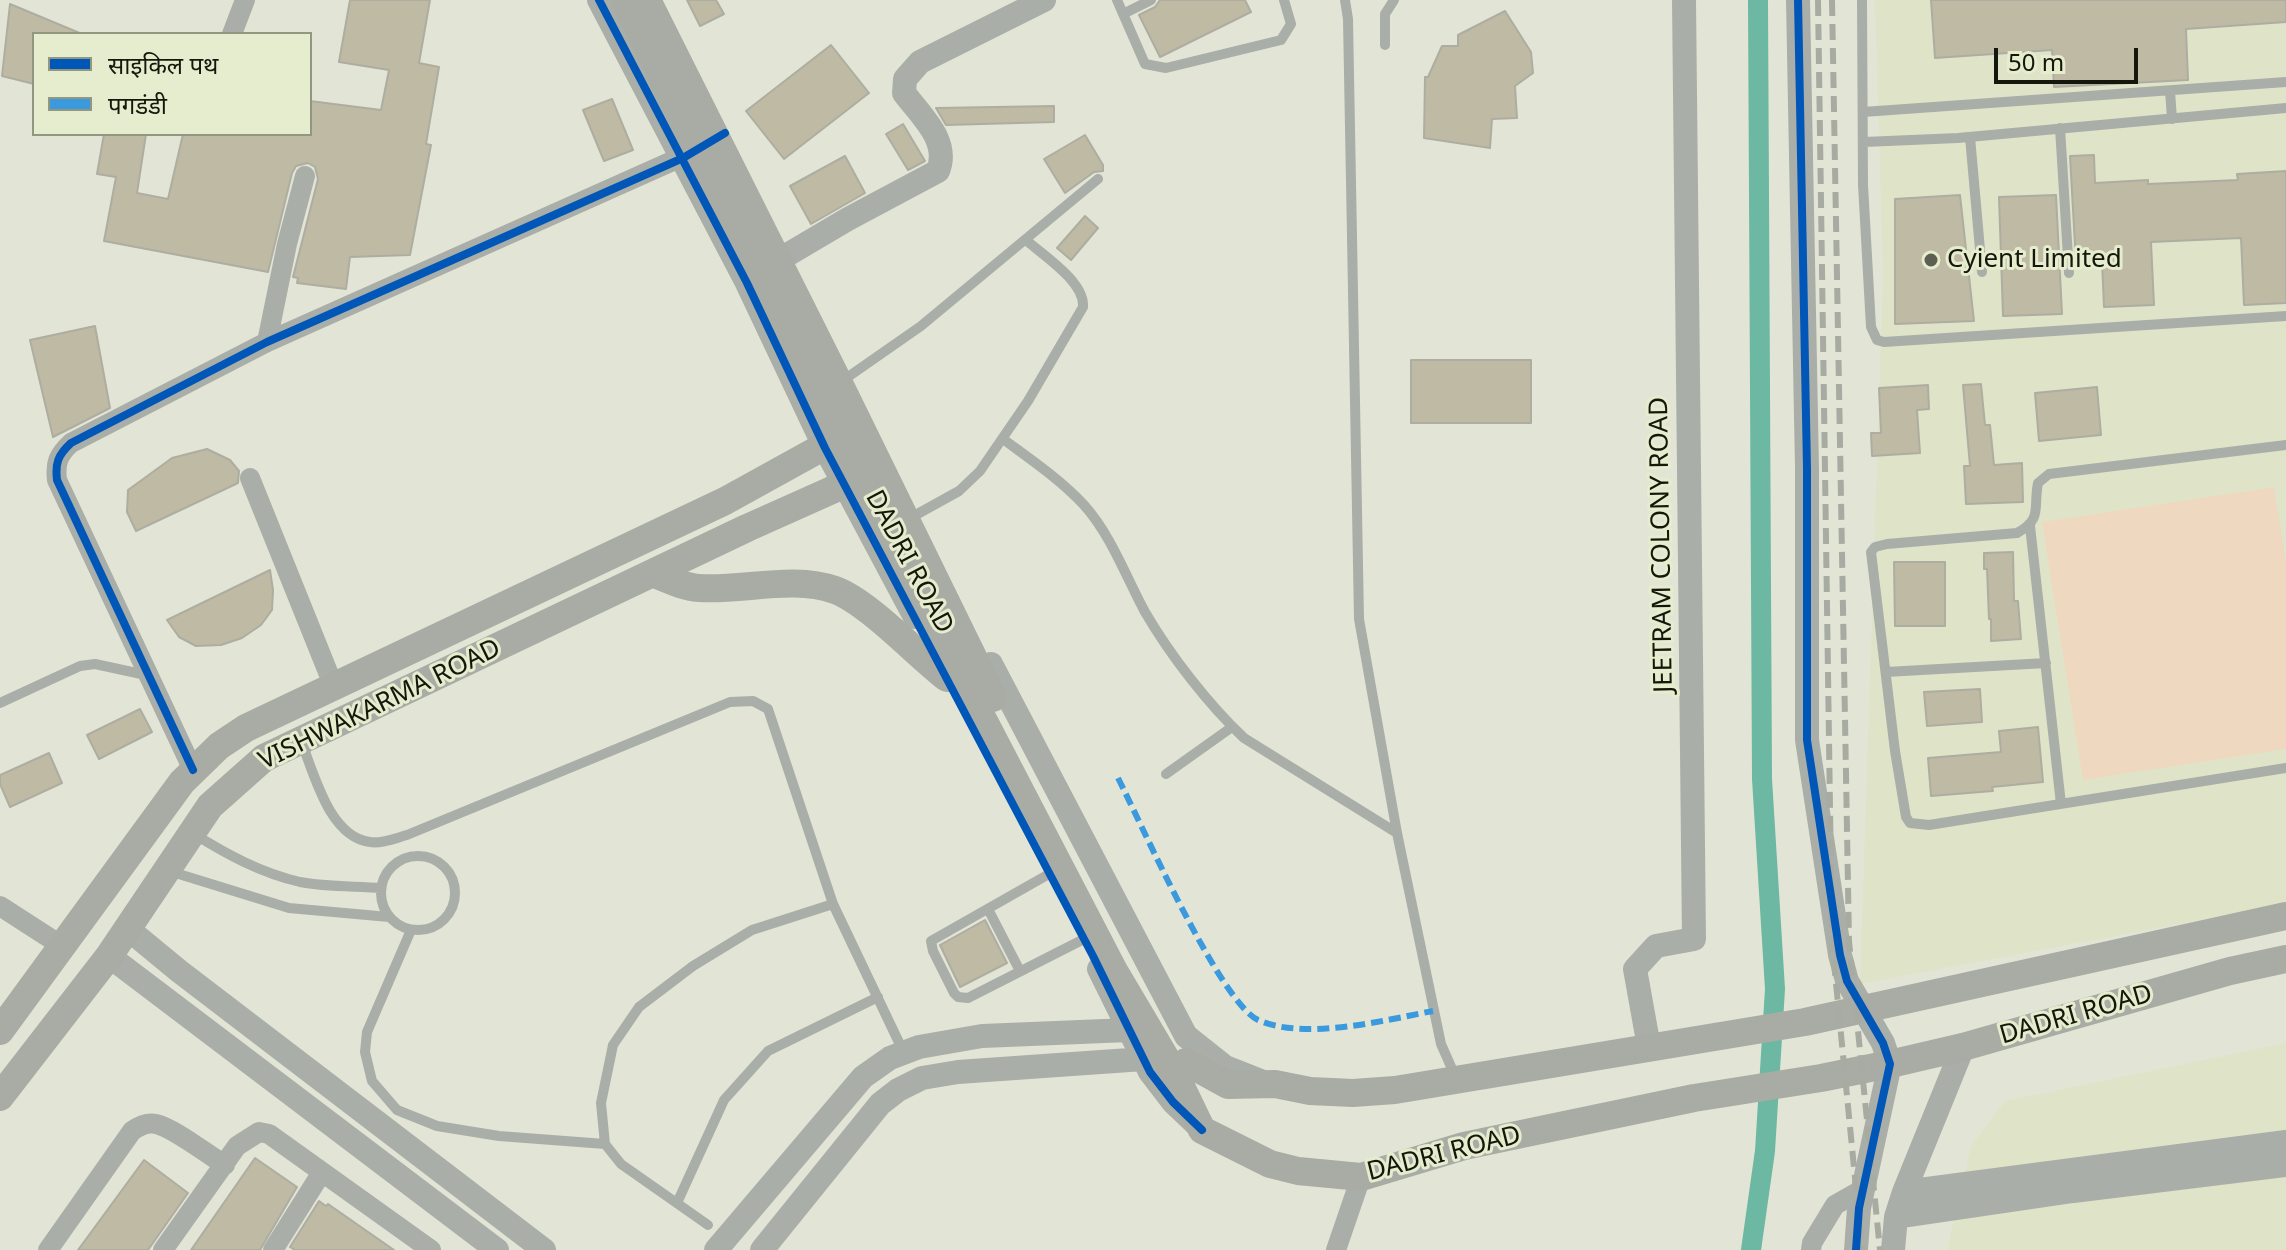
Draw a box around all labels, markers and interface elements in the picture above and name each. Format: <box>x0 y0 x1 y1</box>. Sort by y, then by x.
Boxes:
legend <box>32 32 312 136</box>
scale bar <box>1998 32 2142 82</box>
text: 50 m <box>2008 45 2064 78</box>
text: साइकिल पथ <box>108 48 218 81</box>
text: पगडंडी <box>108 88 167 121</box>
place label: Cyient Limited <box>1947 244 2122 276</box>
marker: Cyient Limited <box>1922 251 1940 269</box>
street label: JEETRAM COLONY ROAD <box>1644 397 1680 693</box>
street label: DADRI ROAD <box>858 485 960 639</box>
street label: VISHWAKARMA ROAD <box>254 633 506 777</box>
street label: DADRI ROAD <box>1996 978 2156 1052</box>
street label: DADRI ROAD <box>1364 1120 1524 1188</box>

